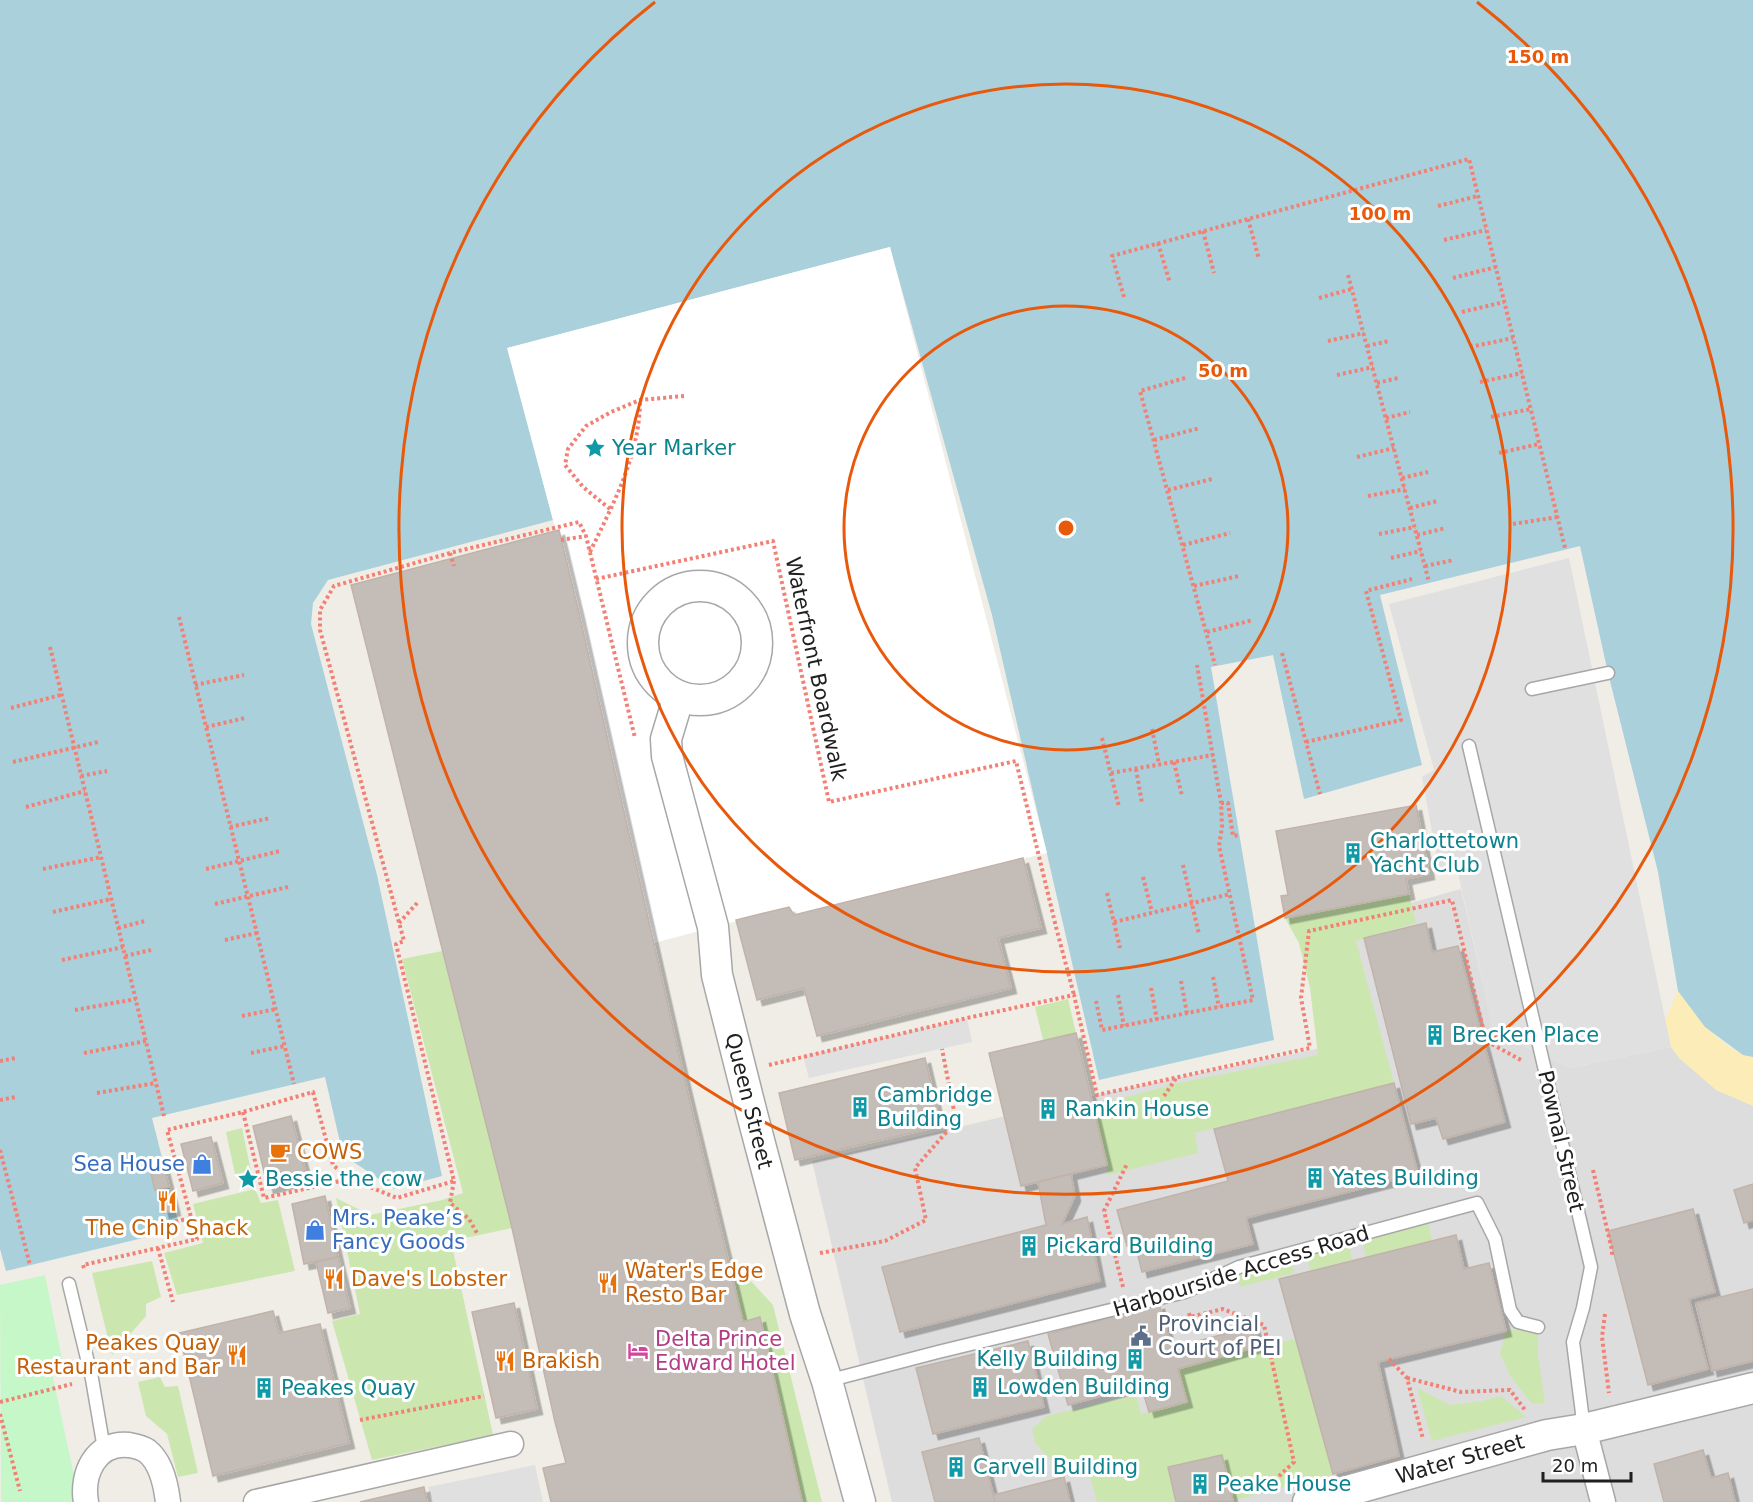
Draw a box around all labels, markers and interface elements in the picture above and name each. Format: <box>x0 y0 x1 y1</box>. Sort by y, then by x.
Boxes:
text: 150 m <box>1507 46 1569 67</box>
text: 100 m <box>1349 203 1411 224</box>
text: 50 m <box>1198 360 1248 381</box>
place icon: Year Marker <box>583 436 607 460</box>
place label: Year Marker <box>611 436 736 460</box>
centre of rings <box>1056 518 1076 538</box>
street label: Waterfront Boardwalk <box>781 555 852 784</box>
place label: Charlottetown Yacht Club <box>1369 829 1519 877</box>
building icon: Charlottetown Yacht Club <box>1341 841 1365 865</box>
building icon: Brecken Place <box>1423 1023 1447 1047</box>
place label: Brecken Place <box>1452 1023 1599 1047</box>
street label: Queen Street <box>720 1030 778 1172</box>
street label: Pownal Street <box>1533 1068 1589 1214</box>
place label: Cambridge Building <box>877 1083 992 1131</box>
building icon: Cambridge Building <box>848 1095 872 1119</box>
building icon: Rankin House <box>1036 1097 1060 1121</box>
place label: Rankin House <box>1065 1097 1209 1121</box>
cafe icon: COWS <box>268 1140 292 1164</box>
place label: COWS <box>297 1140 362 1164</box>
place label: Sea House <box>73 1152 185 1176</box>
shop icon: Sea House <box>190 1152 214 1176</box>
building icon: Yates Building <box>1303 1166 1327 1190</box>
place label: Yates Building <box>1331 1166 1479 1190</box>
place icon: Bessie the cow <box>236 1167 260 1191</box>
place label: Bessie the cow <box>265 1167 422 1191</box>
restaurant icon: The Chip Shack <box>155 1189 179 1213</box>
place label: Mrs. Peake’s Fancy Goods <box>332 1206 465 1254</box>
place label: The Chip Shack <box>85 1216 249 1240</box>
shop icon: Mrs. Peake’s Fancy Goods <box>303 1218 327 1242</box>
street label: Harbourside Access Road <box>1110 1221 1372 1321</box>
building icon: Pickard Building <box>1017 1234 1041 1258</box>
place label: Pickard Building <box>1046 1234 1214 1258</box>
place label: Water's Edge Resto Bar <box>625 1259 763 1307</box>
restaurant icon: Dave's Lobster <box>322 1267 346 1291</box>
place label: Dave's Lobster <box>351 1267 507 1291</box>
restaurant icon: Water's Edge Resto Bar <box>596 1271 620 1295</box>
place label: Provincial Court of PEI <box>1158 1312 1281 1360</box>
public building icon: Provincial Court of PEI <box>1129 1324 1153 1348</box>
place label: Delta Prince Edward Hotel <box>655 1327 796 1375</box>
place label: Peakes Quay Restaurant and Bar <box>16 1331 220 1379</box>
hotel icon: Delta Prince Edward Hotel <box>626 1339 650 1363</box>
restaurant icon: Peakes Quay Restaurant and Bar <box>225 1343 249 1367</box>
place label: Kelly Building <box>976 1347 1118 1371</box>
building icon: Kelly Building <box>1123 1347 1147 1371</box>
restaurant icon: Brakish <box>493 1349 517 1373</box>
place label: Brakish <box>522 1349 600 1373</box>
building icon: Lowden Building <box>968 1375 992 1399</box>
place label: Lowden Building <box>997 1375 1170 1399</box>
building icon: Peakes Quay <box>252 1376 276 1400</box>
place label: Peakes Quay <box>281 1376 416 1400</box>
street label: Water Street <box>1393 1429 1527 1489</box>
scale bar <box>1543 1445 1632 1483</box>
building icon: Carvell Building <box>944 1455 968 1479</box>
place label: Carvell Building <box>973 1455 1138 1479</box>
text: 20 m <box>1552 1455 1598 1476</box>
building icon: Peake House <box>1188 1472 1212 1496</box>
place label: Peake House <box>1217 1472 1352 1496</box>

